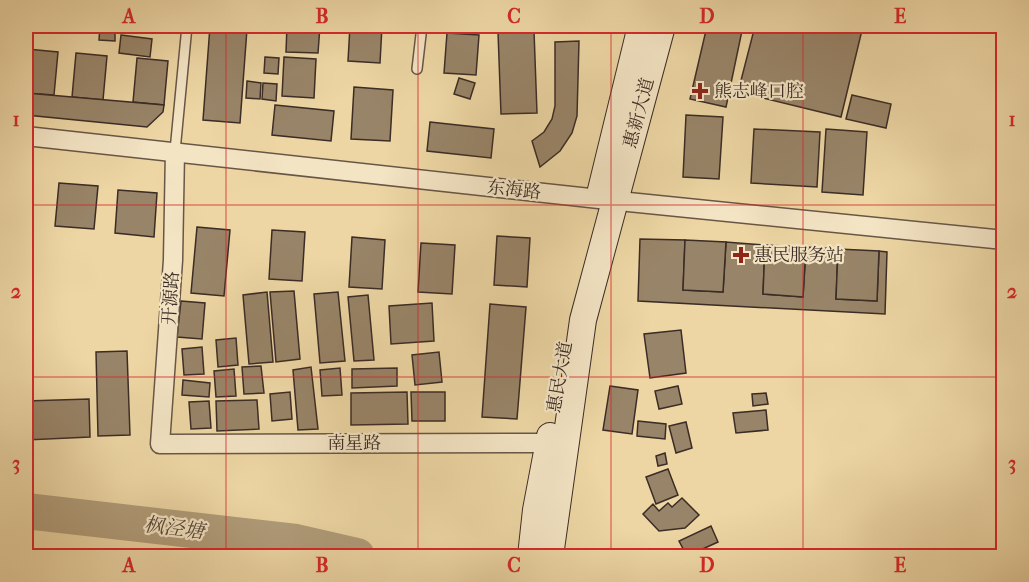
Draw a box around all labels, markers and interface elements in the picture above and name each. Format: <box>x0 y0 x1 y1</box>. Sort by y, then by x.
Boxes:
text: A <box>121 5 137 28</box>
text: B <box>315 5 329 28</box>
text: C <box>507 5 521 28</box>
text: D <box>699 5 715 28</box>
text: E <box>894 5 906 28</box>
street label: 惠新大道 <box>620 76 658 150</box>
place label: 熊志峰口腔 <box>714 81 804 102</box>
marker: 熊志峰口腔 <box>691 82 709 100</box>
text: 1 <box>12 108 20 131</box>
text: 1 <box>1008 108 1016 131</box>
street label: 东海路 <box>486 177 542 203</box>
place label: 惠民服务站 <box>754 245 844 266</box>
marker: 惠民服务站 <box>732 246 750 264</box>
street label: 开源路 <box>159 270 183 326</box>
text: 2 <box>11 280 21 303</box>
text: 2 <box>1007 280 1017 303</box>
street label: 惠民大道 <box>543 340 577 414</box>
street label: 南星路 <box>327 433 381 454</box>
text: 3 <box>12 452 20 475</box>
text: 3 <box>1008 452 1016 475</box>
water label: 枫泾塘 <box>143 513 208 543</box>
text: A <box>121 554 137 577</box>
text: B <box>315 554 329 577</box>
text: C <box>507 554 521 577</box>
text: D <box>699 554 715 577</box>
text: E <box>894 554 906 577</box>

